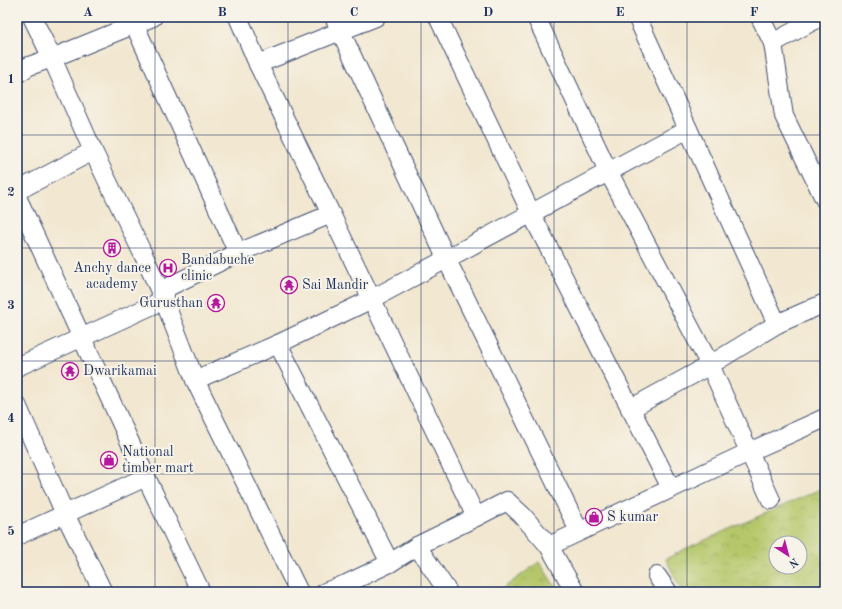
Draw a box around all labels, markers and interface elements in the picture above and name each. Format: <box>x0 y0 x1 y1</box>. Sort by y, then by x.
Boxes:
text: A <box>83 6 93 19</box>
text: B <box>217 6 227 19</box>
text: C <box>350 6 358 19</box>
text: D <box>483 6 493 19</box>
text: E <box>616 6 625 19</box>
text: F <box>750 6 759 19</box>
text: 1 <box>7 73 15 86</box>
text: 2 <box>7 186 15 199</box>
building icon: Anchy dance academy <box>102 238 122 258</box>
place label: Bandabuche clinic <box>181 253 254 283</box>
hospital icon: Bandabuche clinic <box>158 258 178 278</box>
place label: Anchy dance academy <box>73 261 151 291</box>
temple icon: Sai Mandir <box>279 275 299 295</box>
place label: Sai Mandir <box>302 278 369 292</box>
temple icon: Gurusthan <box>206 293 226 313</box>
place label: Gurusthan <box>139 296 203 310</box>
text: 3 <box>7 299 15 312</box>
temple icon: Dwarikamai <box>60 361 80 381</box>
place label: Dwarikamai <box>83 364 157 378</box>
text: 4 <box>7 412 15 425</box>
place label: National timber mart <box>122 445 194 475</box>
shop icon: National timber mart <box>99 450 119 470</box>
shop icon: S kumar <box>584 507 604 527</box>
place label: S kumar <box>607 510 658 524</box>
text: 5 <box>7 525 15 538</box>
north arrow <box>768 535 808 575</box>
text: N <box>786 555 800 569</box>

